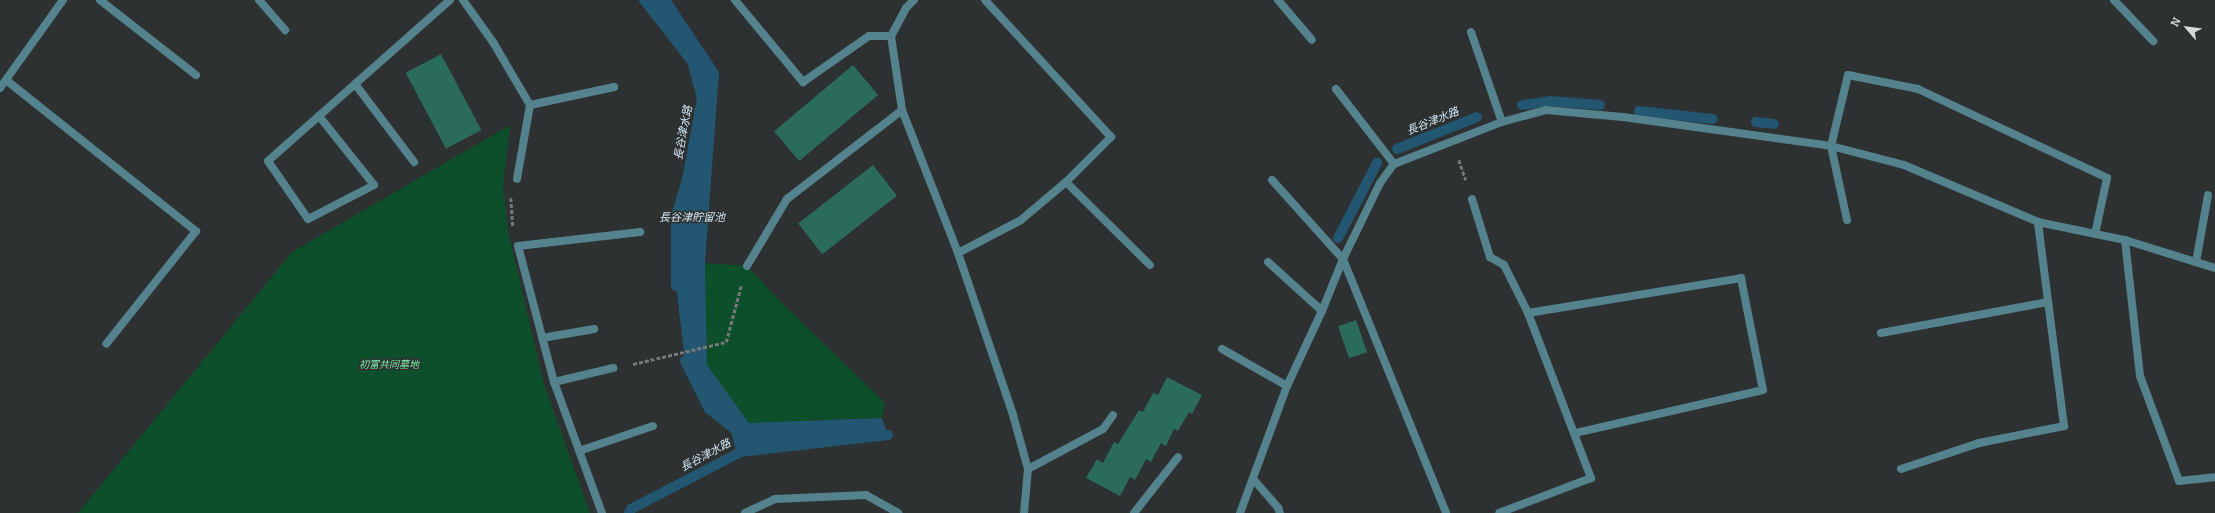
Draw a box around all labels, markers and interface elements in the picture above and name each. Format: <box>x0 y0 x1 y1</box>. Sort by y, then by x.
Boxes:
north arrow <box>2167 8 2207 48</box>
text: N <box>2168 15 2184 29</box>
water label: 長谷津水路 <box>672 105 696 161</box>
water label: 長谷津水路 <box>1405 106 1461 138</box>
water label: 長谷津貯留池 <box>659 211 725 225</box>
park label: 初富共同墓地 <box>359 360 419 372</box>
water label: 長谷津水路 <box>679 437 733 475</box>

